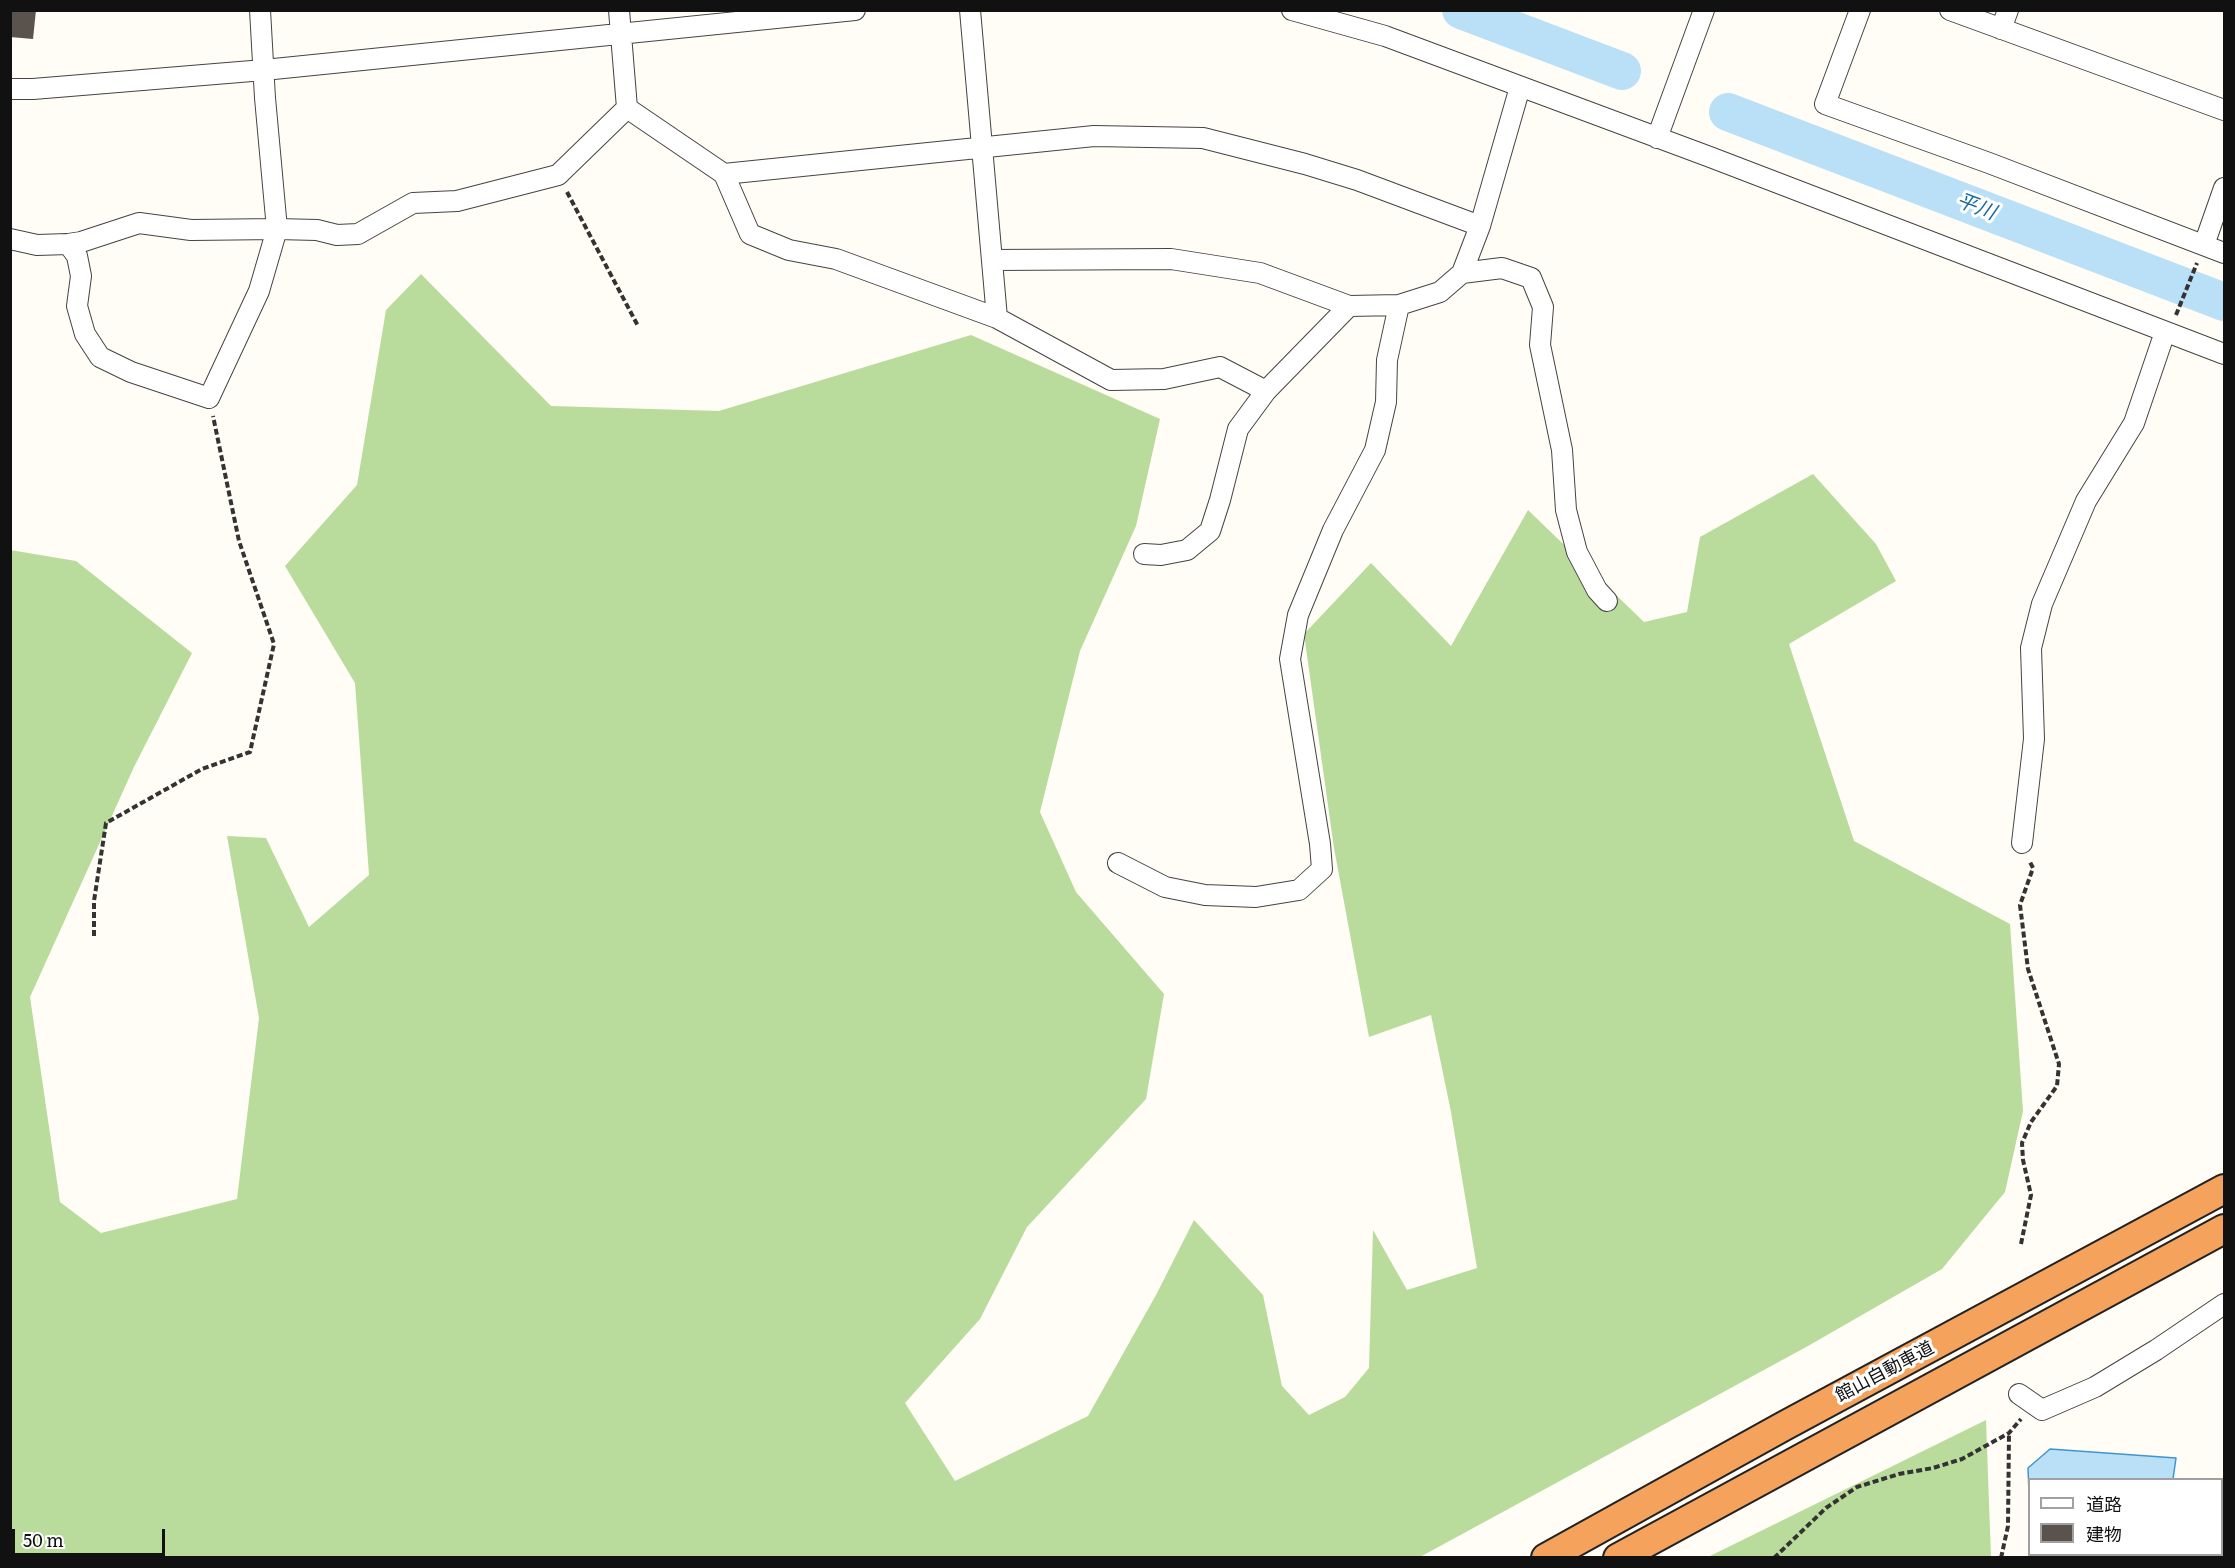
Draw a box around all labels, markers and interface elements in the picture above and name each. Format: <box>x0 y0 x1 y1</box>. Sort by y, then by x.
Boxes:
water label: 平川 <box>1953 189 1999 225</box>
street label: 館山自動車道 <box>1832 1337 1938 1407</box>
legend <box>2028 1478 2223 1556</box>
text: 道路 <box>2086 1490 2122 1517</box>
scale bar <box>15 1517 168 1555</box>
text: 建物 <box>2086 1520 2122 1547</box>
text: 50 m <box>23 1526 64 1553</box>

